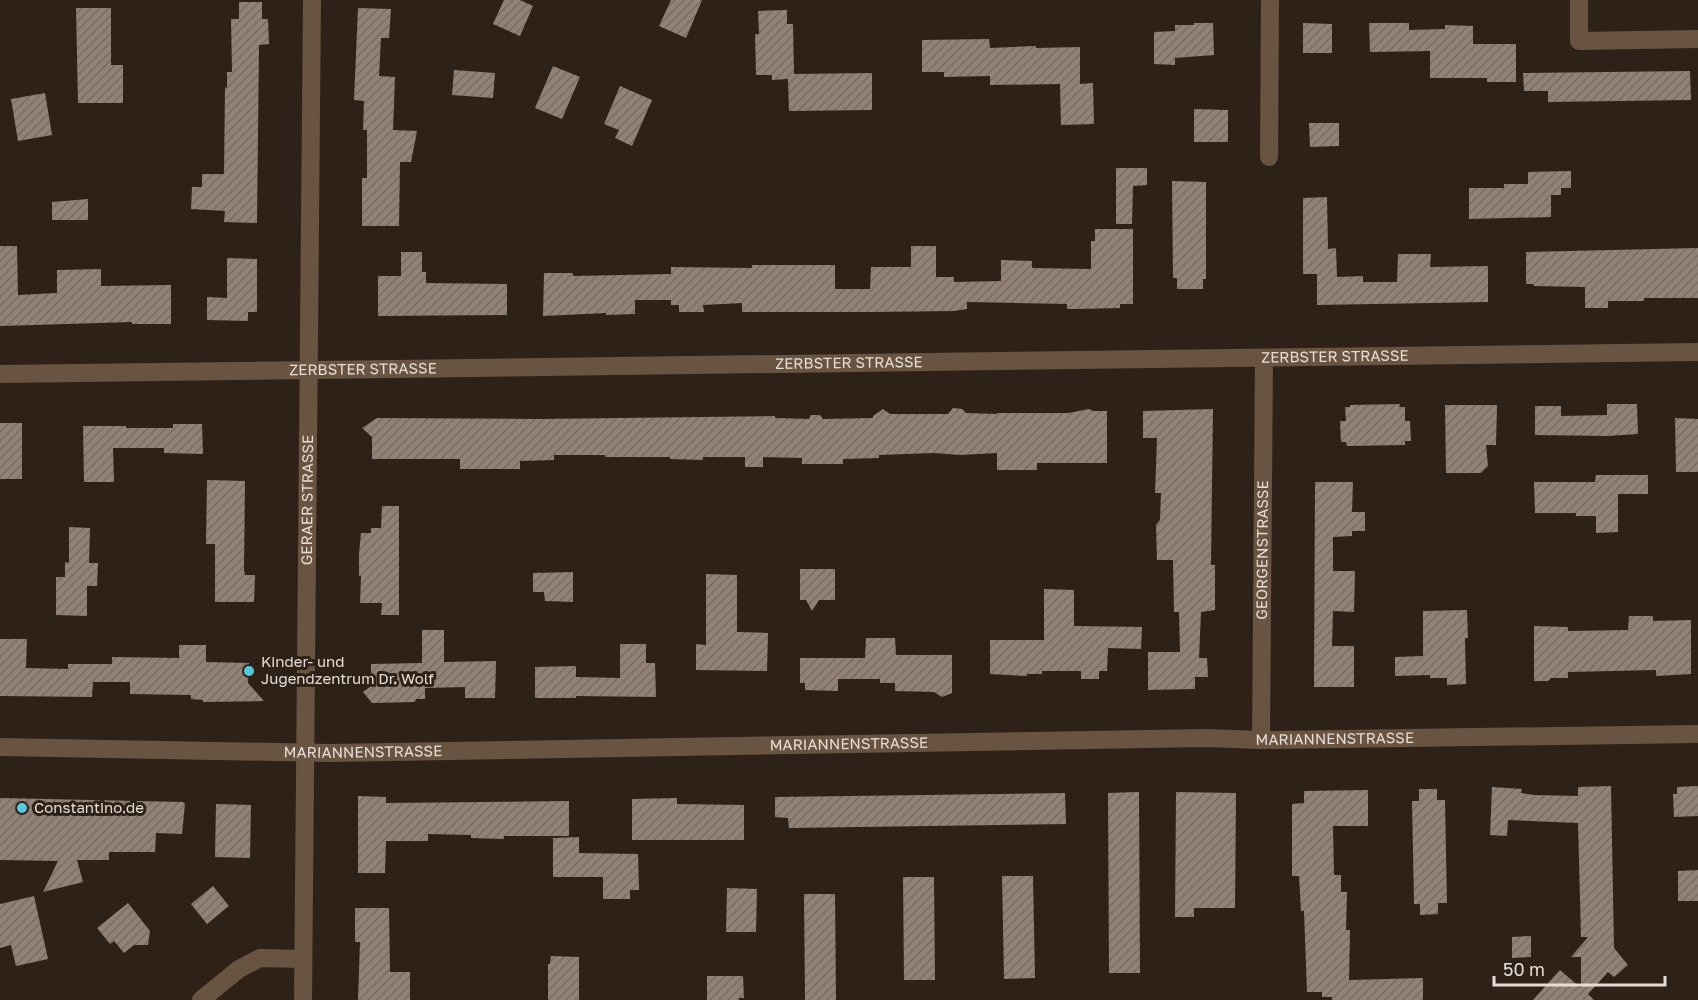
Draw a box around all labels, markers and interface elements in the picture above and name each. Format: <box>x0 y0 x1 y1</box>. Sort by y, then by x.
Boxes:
street label: ZERBSTER STRASSE <box>1261 346 1409 366</box>
street label: ZERBSTER STRASSE <box>775 352 923 372</box>
street label: ZERBSTER STRASSE <box>289 358 437 378</box>
street label: GERAER STRASSE <box>297 435 316 565</box>
street label: GEORGENSTRASSE <box>1252 480 1271 620</box>
place label: Kinder- und Jugendzentrum Dr. Wolf <box>261 652 434 687</box>
marker: Kinder- und Jugendzentrum Dr. Wolf <box>242 664 256 678</box>
street label: MARIANNENSTRASSE <box>1255 728 1414 748</box>
street label: MARIANNENSTRASSE <box>769 733 928 753</box>
street label: MARIANNENSTRASSE <box>284 741 442 761</box>
place label: Constantino.de <box>34 798 144 816</box>
marker: Constantino.de <box>15 801 29 815</box>
scale bar <box>1494 949 1665 987</box>
text: 50 m <box>1503 958 1545 980</box>

